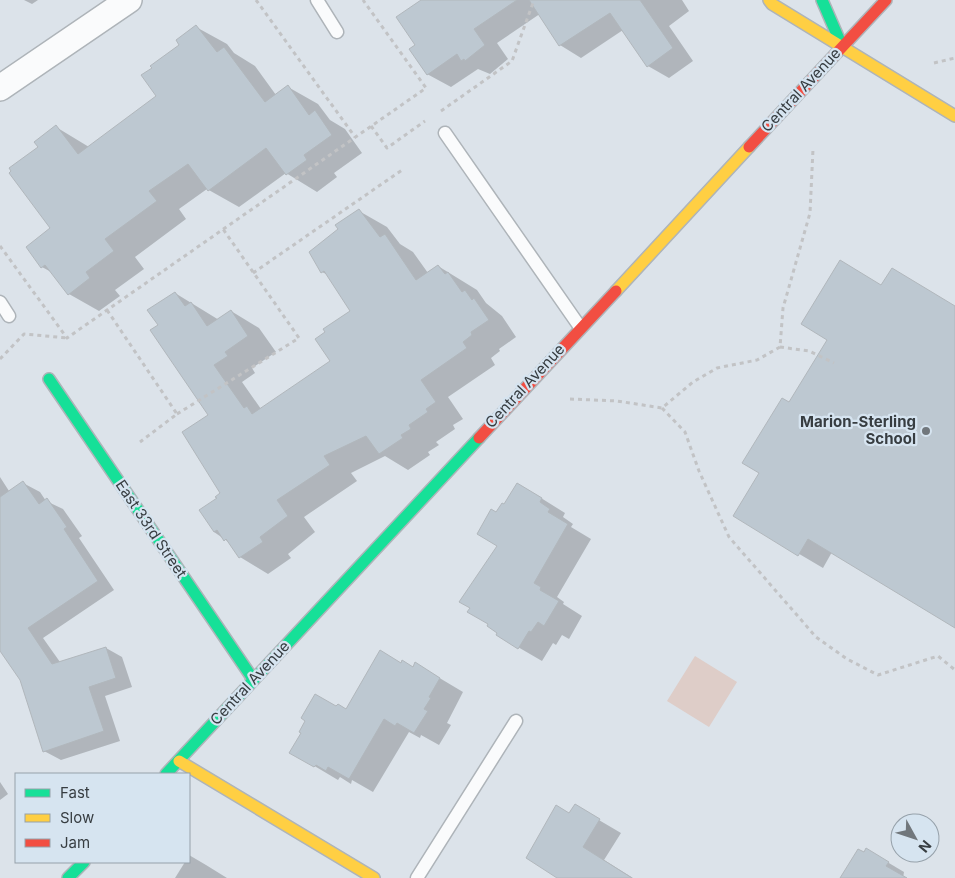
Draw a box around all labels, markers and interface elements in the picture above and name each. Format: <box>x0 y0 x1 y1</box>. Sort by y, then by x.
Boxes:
street label: Central Avenue <box>757 44 844 136</box>
street label: Central Avenue <box>481 340 568 432</box>
place label: Marion-Sterling School <box>800 412 916 448</box>
marker: Marion-Sterling School <box>920 425 932 437</box>
street label: East 33rd Street <box>112 476 191 581</box>
street label: Central Avenue <box>206 637 293 729</box>
legend <box>15 773 190 863</box>
text: Fast <box>60 783 90 802</box>
text: Slow <box>60 808 94 827</box>
north arrow <box>890 813 940 863</box>
text: Jam <box>60 833 90 852</box>
text: N <box>915 837 935 856</box>

